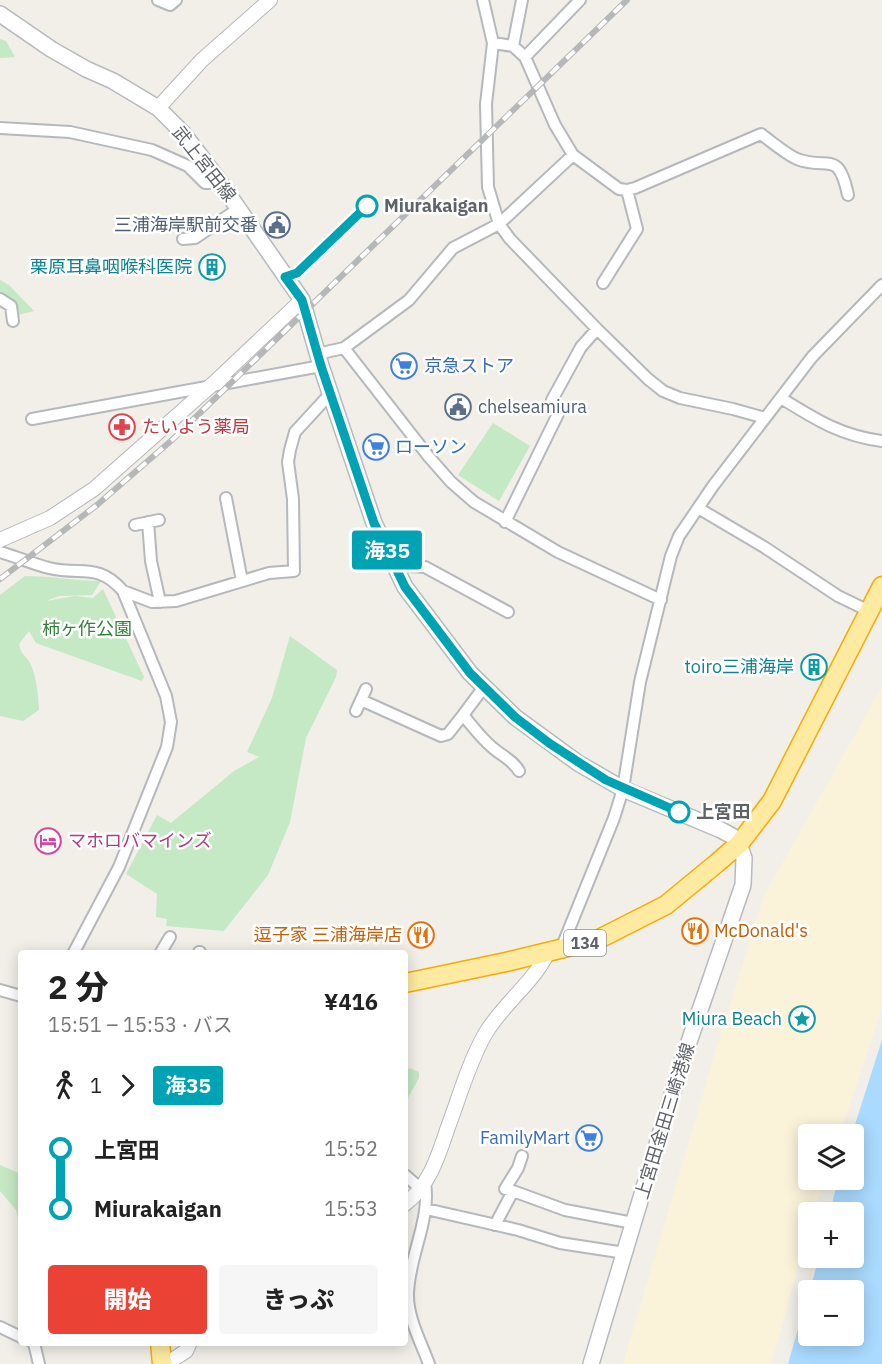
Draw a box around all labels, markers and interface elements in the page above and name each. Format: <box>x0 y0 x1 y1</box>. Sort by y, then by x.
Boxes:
street label: 武上宮田線 <box>168 121 241 206</box>
place label: Miurakaigan <box>384 194 489 217</box>
marker: Miurakaigan <box>356 195 378 217</box>
public building icon: 三浦海岸駅前交番 <box>262 210 292 240</box>
place label: 三浦海岸駅前交番 <box>114 213 258 236</box>
building icon: 栗原耳鼻咽喉科医院 <box>197 252 227 282</box>
place label: 栗原耳鼻咽喉科医院 <box>30 255 192 278</box>
supermarket icon: 京急ストア <box>389 351 419 381</box>
place label: 京急ストア <box>424 354 514 377</box>
public building icon: chelseamiura <box>443 392 473 422</box>
place label: chelseamiura <box>478 395 587 418</box>
pharmacy icon: たいよう薬局 <box>107 412 137 442</box>
place label: たいよう薬局 <box>142 415 250 438</box>
supermarket icon: ローソン <box>361 432 391 462</box>
place label: ローソン <box>395 435 467 458</box>
line badge: 海35 <box>352 530 422 570</box>
text: 海35 <box>364 536 410 564</box>
park label: 柿ヶ作公園 <box>42 617 132 640</box>
building icon: toiro三浦海岸 <box>799 652 829 682</box>
place label: toiro三浦海岸 <box>685 655 794 678</box>
place label: 上宮田 <box>696 800 750 823</box>
marker: 上宮田 <box>668 801 690 823</box>
hotel icon: マホロバマインズ <box>33 826 63 856</box>
place label: マホロバマインズ <box>68 829 212 852</box>
restaurant icon: McDonald's <box>680 916 710 946</box>
place label: McDonald's <box>714 919 808 942</box>
restaurant icon: 逗子家 三浦海岸店 <box>406 920 436 950</box>
place label: 逗子家 三浦海岸店 <box>254 923 402 946</box>
road number: 134 <box>564 930 606 956</box>
text: 2 分 <box>48 965 109 1008</box>
text: ¥416 <box>324 987 378 1016</box>
place icon: Miura Beach <box>787 1004 817 1034</box>
place label: Miura Beach <box>682 1007 782 1030</box>
text: 15:51 – 15:53 · バス <box>48 1011 233 1038</box>
street label: 上宮田金田三崎港線 <box>630 1040 699 1202</box>
icon: walk <box>48 1069 81 1102</box>
icon: forward <box>111 1069 144 1102</box>
text: 海35 <box>165 1071 211 1099</box>
text: 1 <box>90 1072 102 1099</box>
supermarket icon: FamilyMart <box>574 1123 604 1153</box>
map controls <box>798 1124 864 1346</box>
button: layers <box>798 1124 864 1190</box>
place label: FamilyMart <box>480 1126 570 1149</box>
text: 上宮田 <box>94 1135 160 1164</box>
text: 15:52 <box>324 1135 378 1162</box>
text: Miurakaigan <box>94 1194 222 1223</box>
text: 15:53 <box>324 1195 378 1222</box>
button: + <box>798 1202 864 1268</box>
button: 開始 <box>48 1265 207 1334</box>
button: きっぷ <box>219 1265 378 1334</box>
button: − <box>798 1280 864 1346</box>

